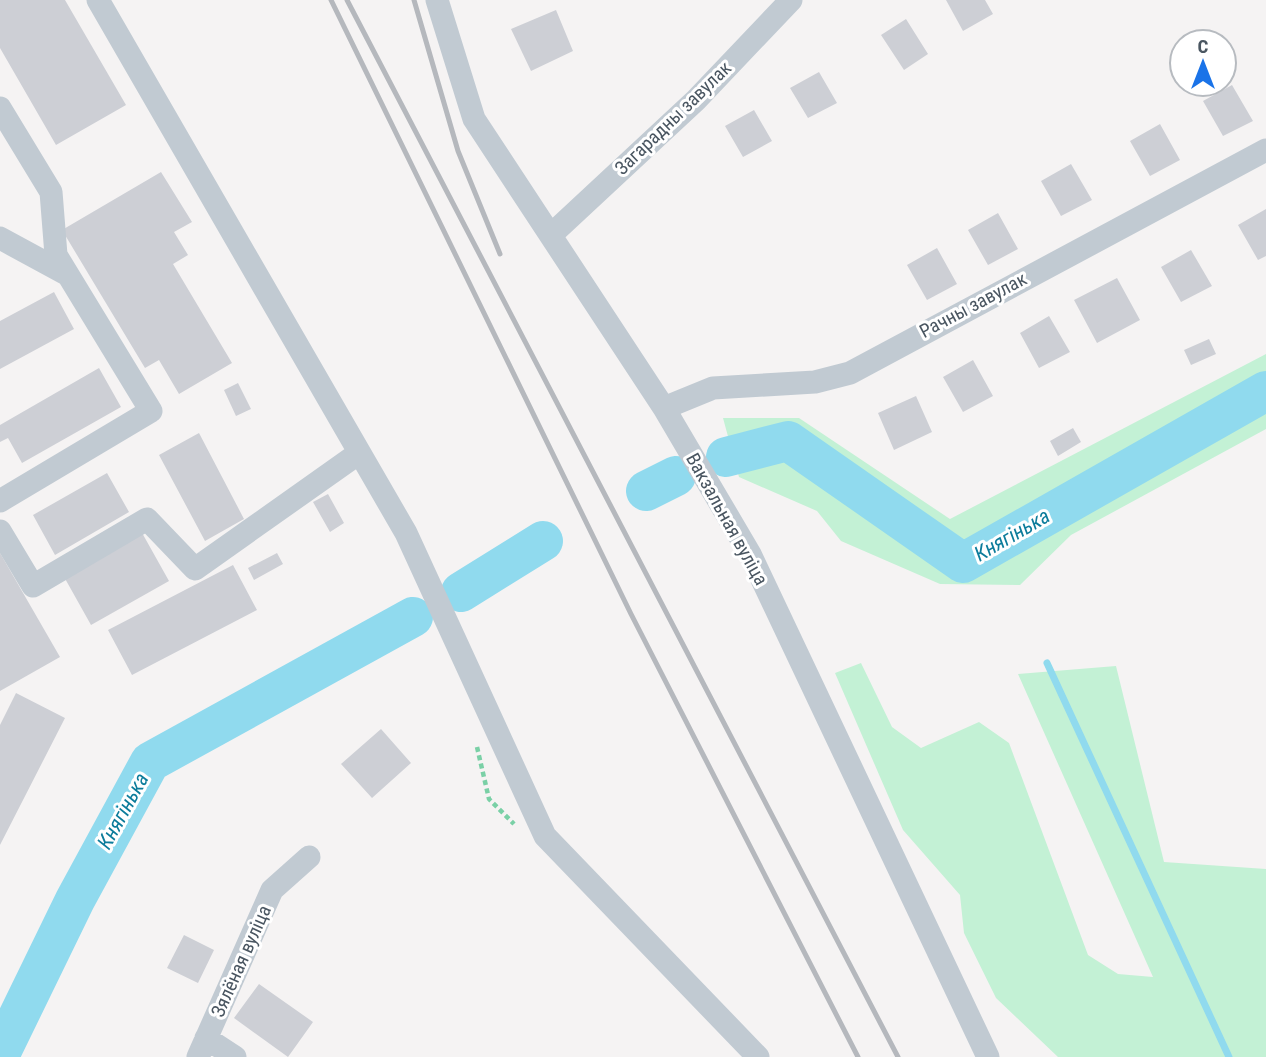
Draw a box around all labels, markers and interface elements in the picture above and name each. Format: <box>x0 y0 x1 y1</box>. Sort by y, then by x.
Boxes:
north arrow <box>1168 28 1238 98</box>
text: С <box>1198 35 1209 58</box>
street label: Загарадны завулак <box>610 57 736 179</box>
street label: Рачны завулак <box>915 267 1031 343</box>
street label: Вакзальная вуліца <box>681 449 773 589</box>
water label: Княгінька <box>970 504 1054 566</box>
water label: Княгінька <box>92 769 154 853</box>
street label: Зялёная вуліца <box>206 902 276 1020</box>

